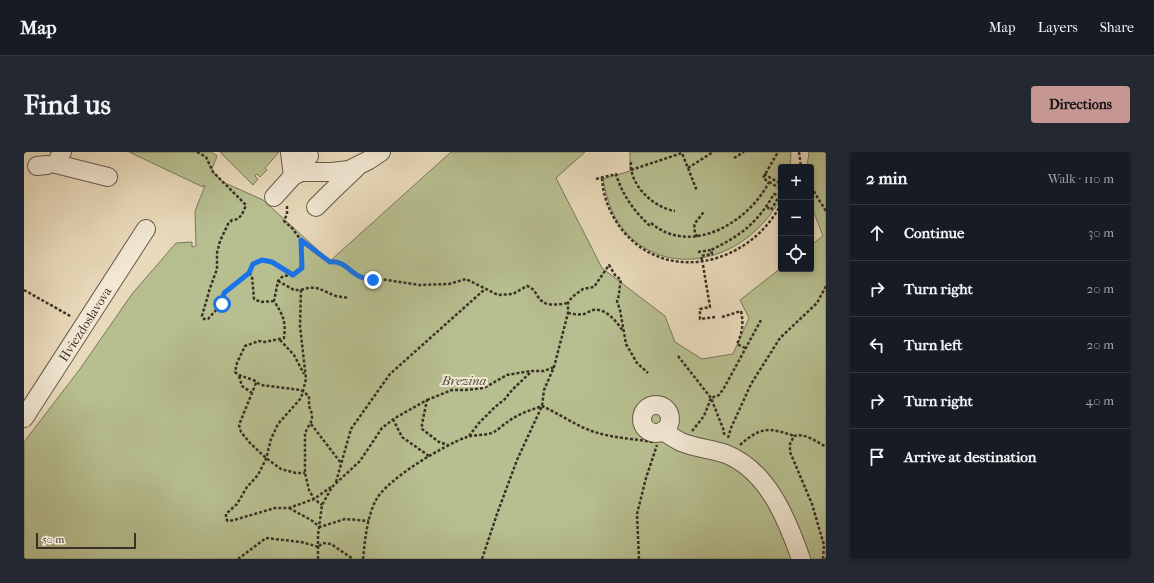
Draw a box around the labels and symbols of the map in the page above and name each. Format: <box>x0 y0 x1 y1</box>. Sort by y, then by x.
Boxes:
route end <box>364 271 382 289</box>
street label: Hviezdoslavova <box>55 283 115 364</box>
route start <box>213 295 231 313</box>
park label: Brezina <box>441 373 486 388</box>
scale bar <box>36 531 136 550</box>

